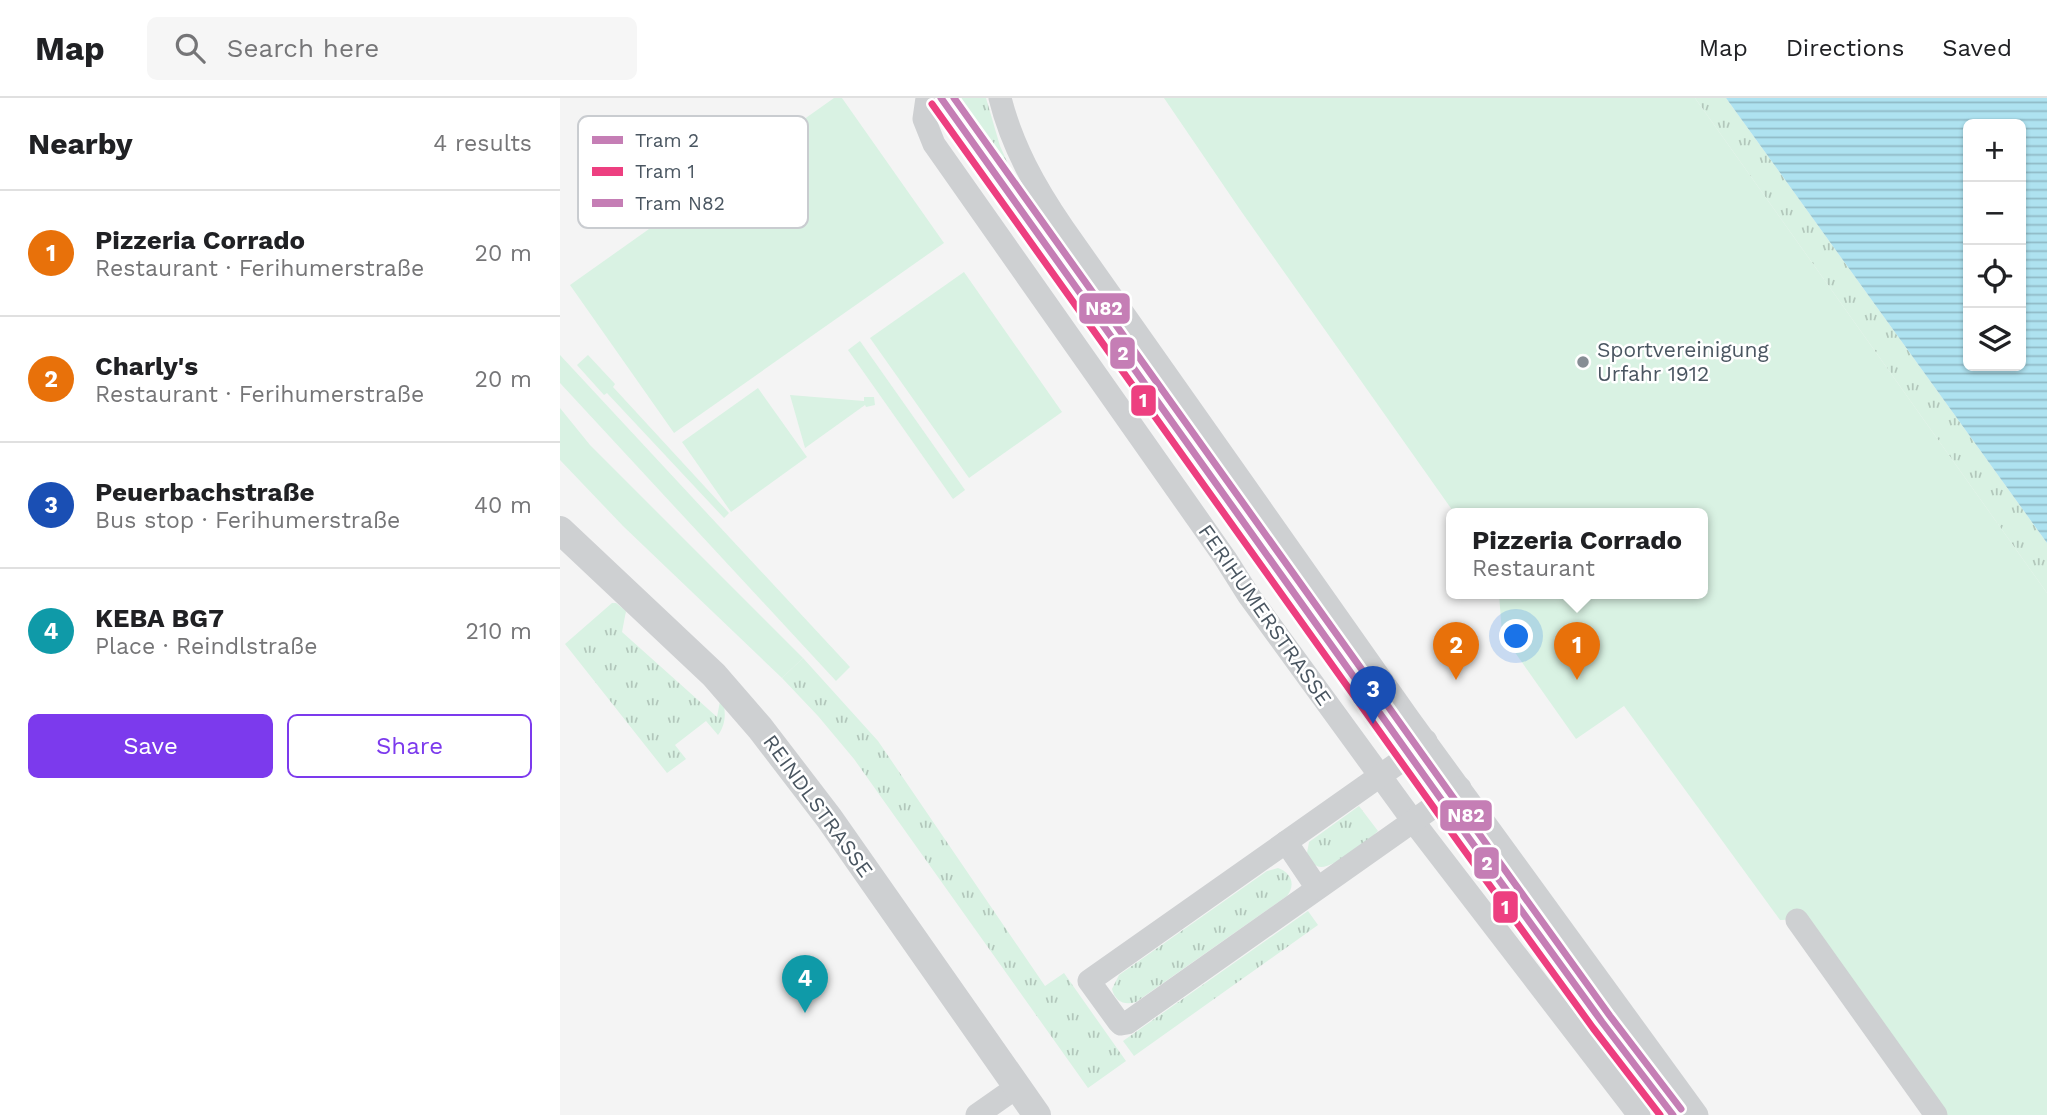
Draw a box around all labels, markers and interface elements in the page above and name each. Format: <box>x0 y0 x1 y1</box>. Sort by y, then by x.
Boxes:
search box <box>147 17 637 80</box>
text: Map <box>35 29 105 68</box>
icon: search <box>171 29 209 67</box>
text: Search here <box>227 33 379 63</box>
text: Map <box>1699 34 1748 62</box>
text: Directions <box>1786 34 1904 62</box>
text: Saved <box>1942 34 2012 62</box>
legend <box>578 116 808 228</box>
map controls <box>1963 119 2026 371</box>
button: + <box>1963 119 2026 182</box>
text: Nearby <box>28 126 133 161</box>
text: Tram 2 <box>635 129 699 152</box>
text: 4 results <box>433 130 532 157</box>
text: Tram 1 <box>635 160 695 183</box>
button: − <box>1963 182 2026 245</box>
text: Tram N82 <box>635 192 725 215</box>
text: Pizzeria Corrado <box>95 225 305 255</box>
text: 1 <box>46 240 56 267</box>
text: 20 m <box>475 240 532 267</box>
button: locate <box>1963 245 2026 308</box>
text: Restaurant · Ferihumerstraße <box>95 255 424 282</box>
line badge: N82 <box>1078 292 1131 325</box>
text: N82 <box>1085 297 1123 320</box>
button: layers <box>1963 308 2026 371</box>
line badge: 2 <box>1109 336 1136 370</box>
place label: Sportvereinigung Urfahr 1912 <box>1597 337 1770 386</box>
text: 2 <box>1117 342 1129 365</box>
text: Charly's <box>95 351 198 381</box>
marker: Sportvereinigung Urfahr 1912 <box>1575 354 1591 370</box>
text: 2 <box>44 366 58 393</box>
text: 20 m <box>475 366 532 393</box>
text: Restaurant · Ferihumerstraße <box>95 381 424 408</box>
line badge: 1 <box>1130 384 1157 417</box>
text: 1 <box>1139 389 1147 412</box>
text: Peuerbachstraße <box>95 477 315 507</box>
text: 3 <box>44 492 58 519</box>
text: 40 m <box>474 492 532 519</box>
text: Bus stop · Ferihumerstraße <box>95 507 400 534</box>
popup <box>1446 508 1708 599</box>
street label: FERIHUMERSTRASSE <box>1193 519 1337 710</box>
text: Pizzeria Corrado <box>1472 525 1682 555</box>
text: Restaurant <box>1472 555 1595 582</box>
text: KEBA BG7 <box>95 603 224 633</box>
text: 4 <box>44 618 58 645</box>
text: 210 m <box>466 618 532 645</box>
your location <box>1499 619 1533 653</box>
pin: 2 <box>1433 622 1479 680</box>
pin: 1 <box>1554 622 1600 680</box>
text: Place · Reindlstraße <box>95 633 317 660</box>
pin: 3 <box>1350 666 1396 724</box>
button: Save <box>28 714 273 778</box>
button: Share <box>287 714 532 778</box>
street label: REINDLSTRASSE <box>758 730 879 882</box>
line badge: N82 <box>1439 799 1493 832</box>
text: N82 <box>1447 804 1485 827</box>
line badge: 2 <box>1473 846 1500 880</box>
text: 2 <box>1481 852 1493 875</box>
line badge: 1 <box>1492 890 1519 924</box>
text: 1 <box>1501 896 1509 919</box>
pin: 4 <box>782 955 828 1013</box>

